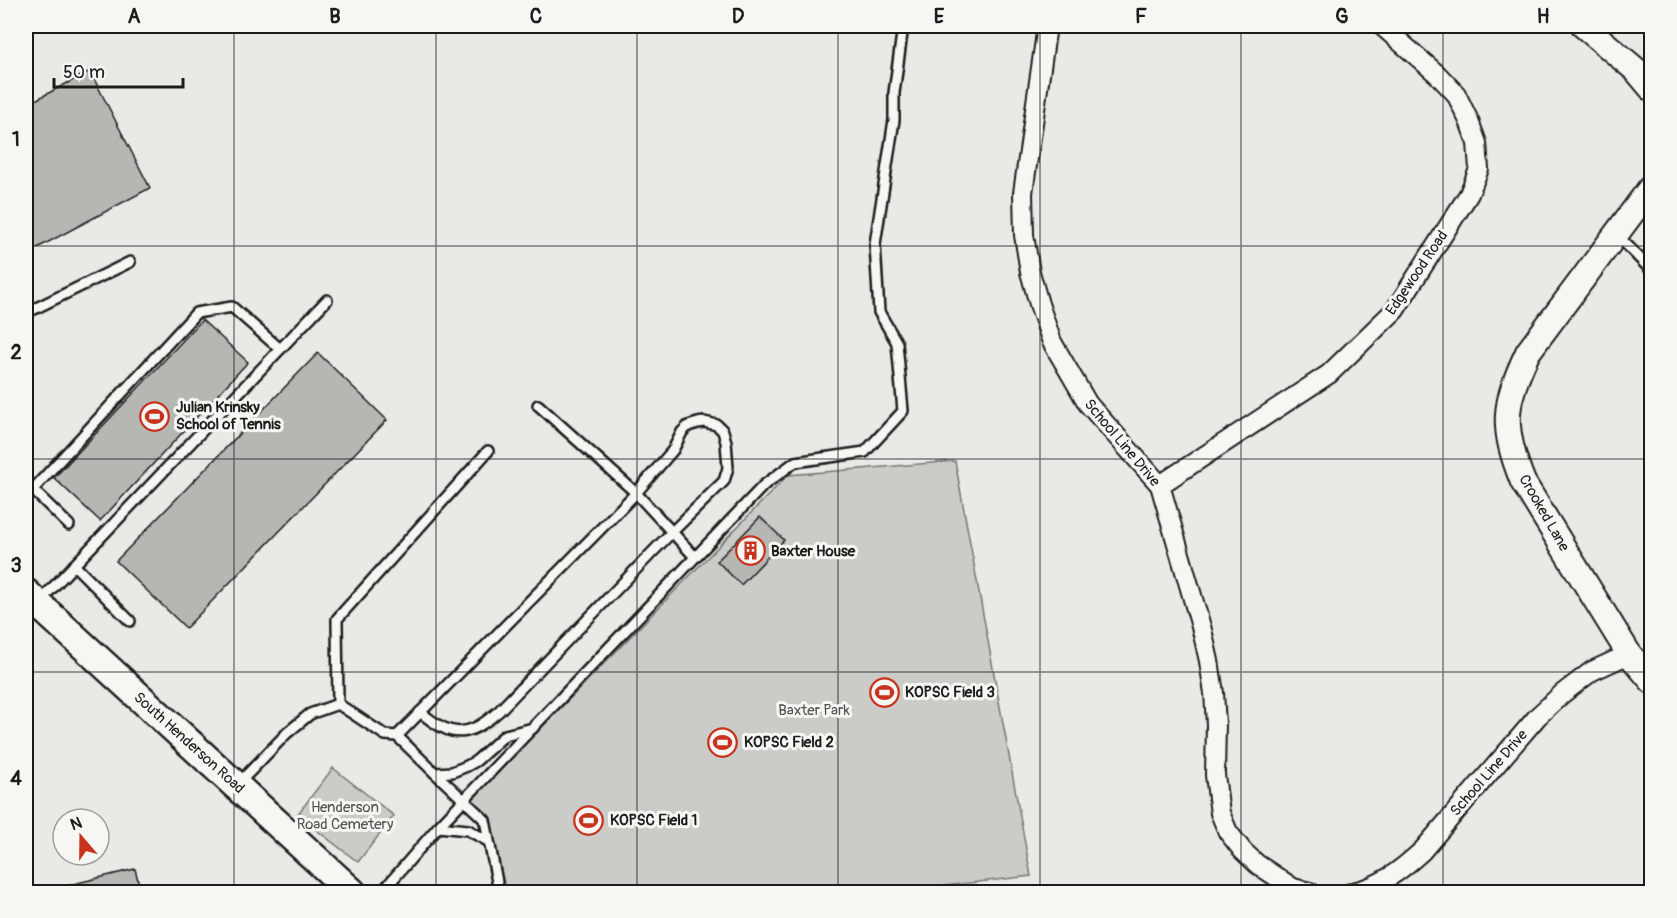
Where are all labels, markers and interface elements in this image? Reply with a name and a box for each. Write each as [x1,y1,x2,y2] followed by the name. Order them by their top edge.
[128,4,141,29] text: A
[329,4,341,29] text: B
[530,4,542,29] text: C
[732,4,745,29] text: D
[934,4,945,29] text: E
[1135,4,1147,29] text: F
[1335,4,1349,29] text: G
[1537,4,1550,29] text: H
[54,51,183,89] scale bar
[63,61,105,84] text: 50 m
[12,127,20,152] text: 1
[1382,227,1452,319] street label: Edgewood Road
[10,340,22,365] text: 2
[1080,395,1165,491] street label: School Line Drive
[176,398,281,434] place label: Julian Krinsky School of Tennis
[139,400,171,432] sports icon: Julian Krinsky School of Tennis
[1514,471,1574,555] street label: Crooked Lane
[734,535,766,567] building icon: Baxter House
[771,542,856,561] place label: Baxter House
[10,553,22,578] text: 3
[868,676,900,708] sports icon: KOPSC Field 3
[905,683,995,702] place label: KOPSC Field 3
[130,688,248,798] street label: South Henderson Road
[778,701,850,720] park label: Baxter Park
[1446,725,1532,820] street label: School Line Drive
[707,726,739,758] sports icon: KOPSC Field 2
[744,733,834,752] place label: KOPSC Field 2
[10,766,22,791] text: 4
[297,798,394,834] park label: Henderson Road Cemetery
[573,804,605,836] sports icon: KOPSC Field 1
[51,807,111,867] north arrow
[610,811,697,830] place label: KOPSC Field 1
[68,813,85,835] text: N

